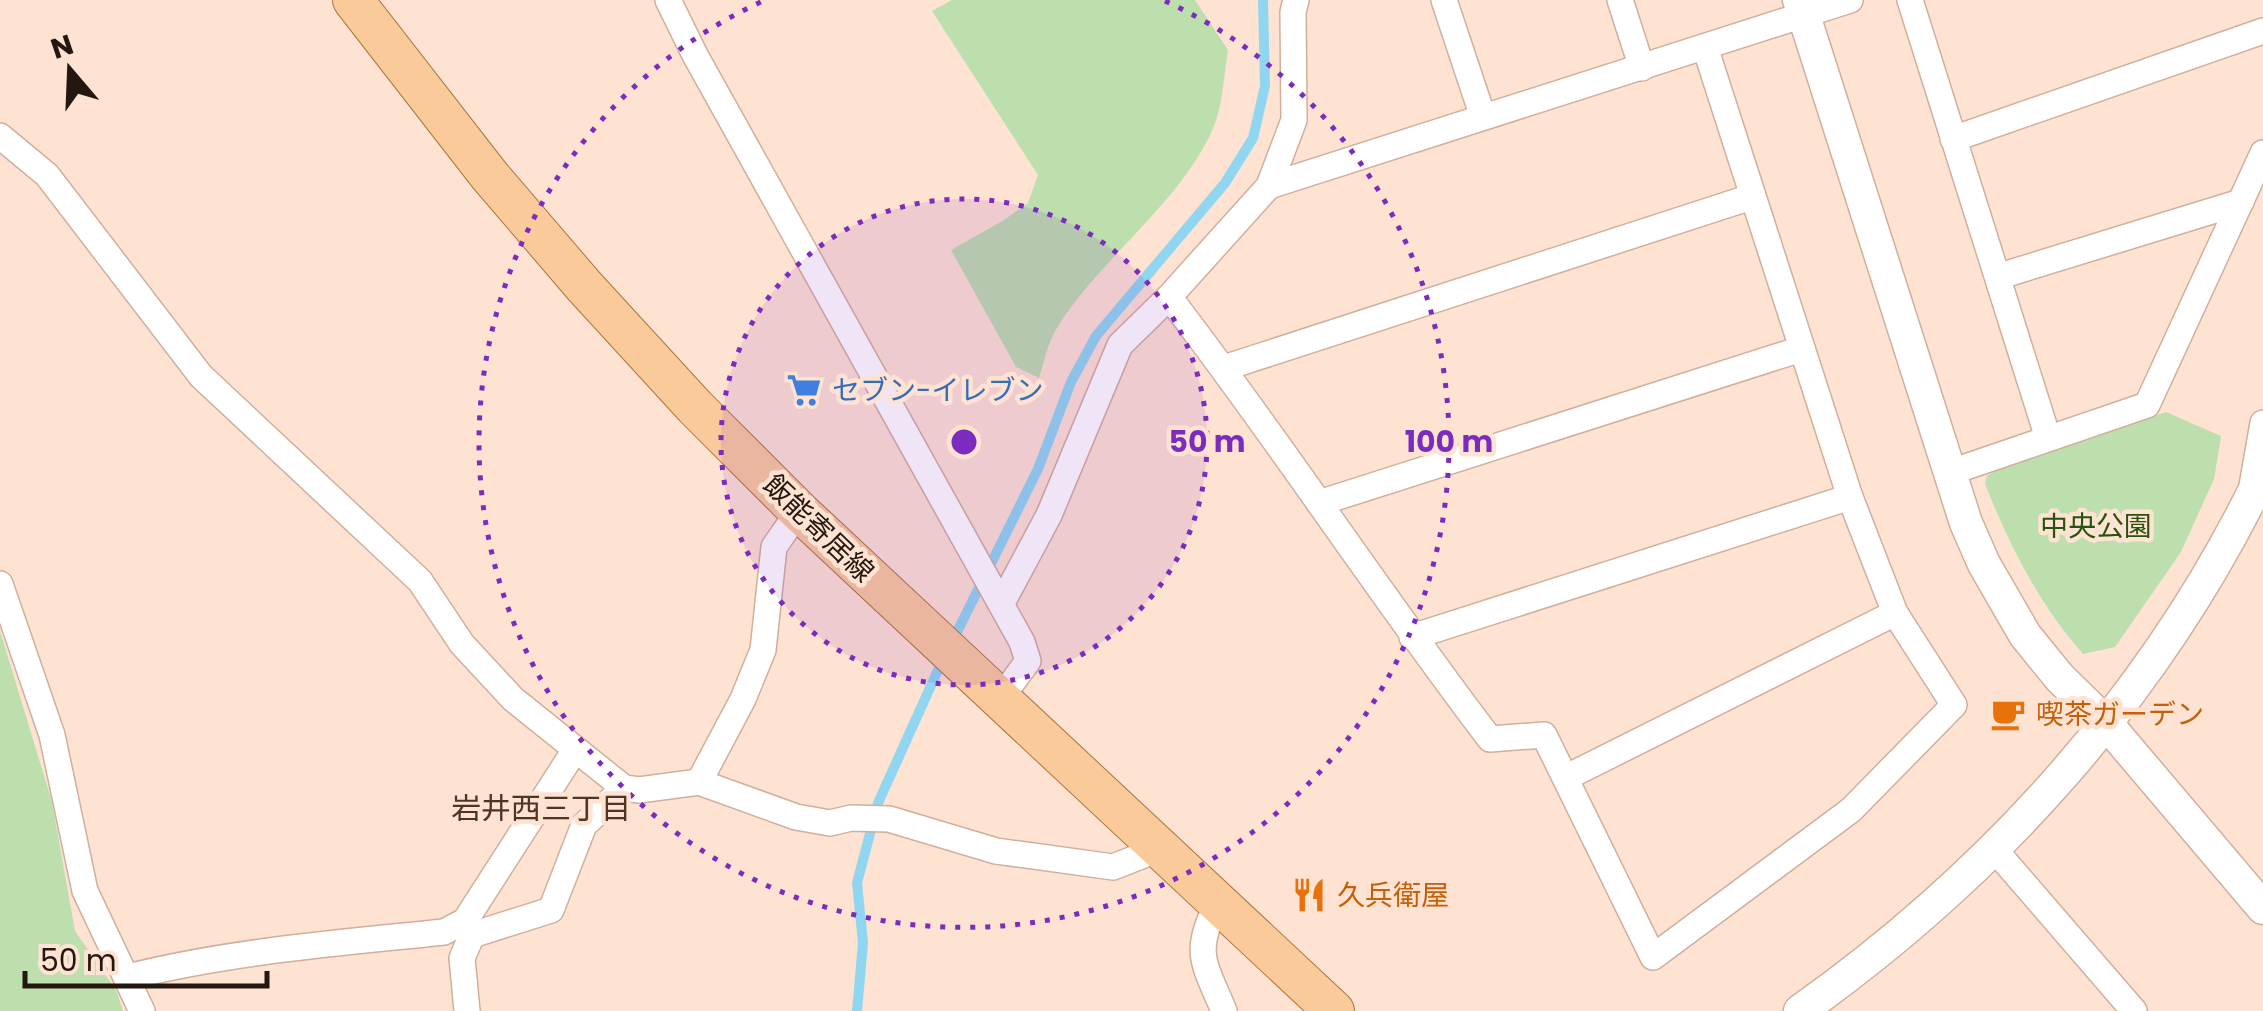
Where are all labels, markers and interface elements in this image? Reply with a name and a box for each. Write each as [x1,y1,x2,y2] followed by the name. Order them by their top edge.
[20,20,120,120] north arrow
[46,25,78,69] text: N
[785,371,823,409] supermarket icon: セブン-イレブン
[832,371,1043,410] place label: セブン-イレブン
[1168,420,1246,463] text: 50 m
[1405,420,1493,463] text: 100 m
[946,424,982,460] centre of rings
[755,466,883,591] street label: 飯能寄居線
[2040,507,2152,546] park label: 中央公園
[1989,695,2027,733] cafe icon: 喫茶ガーデン
[2036,695,2204,734] place label: 喫茶ガーデン
[451,787,631,830] district label: 岩井西三丁目
[1290,876,1328,914] restaurant icon: 久兵衛屋
[1337,876,1449,915] place label: 久兵衛屋
[25,926,268,988] scale bar
[40,939,117,982] text: 50 m

